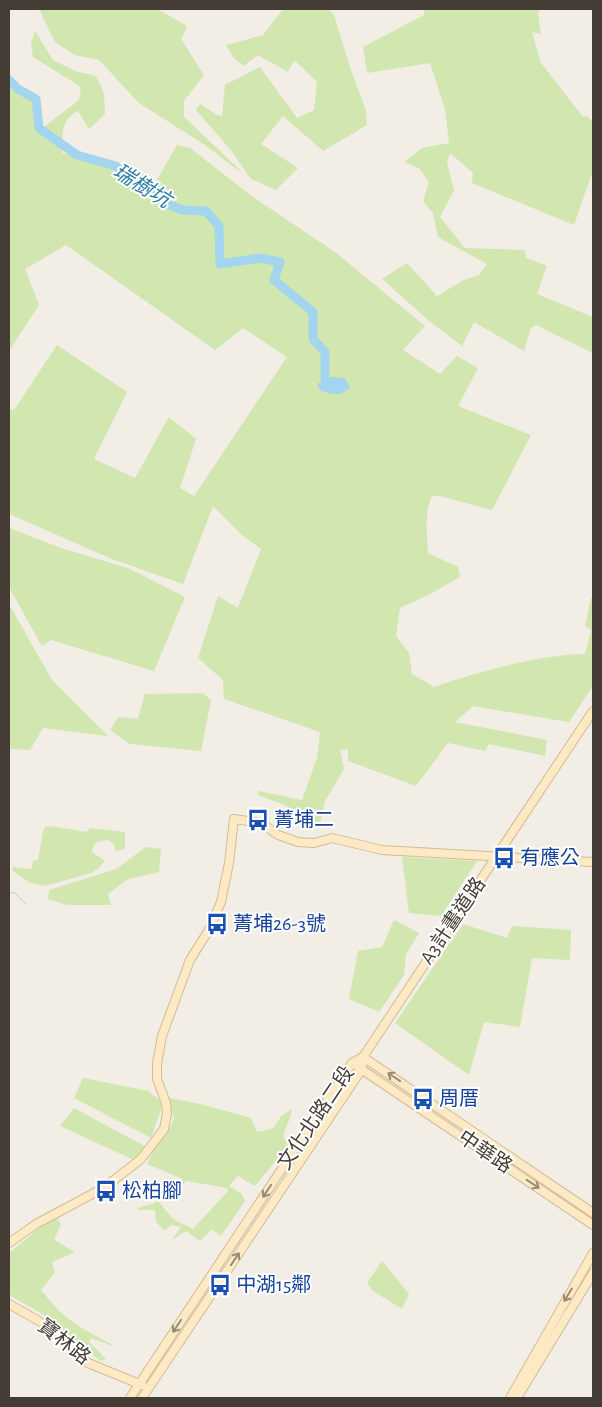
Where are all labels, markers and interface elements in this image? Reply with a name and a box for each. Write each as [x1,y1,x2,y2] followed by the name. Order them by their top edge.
[110,160,177,213] water label: 瑞樹坑
[245,807,271,833] bus stop icon: 菁埔二
[274,809,334,830] place label: 菁埔二
[491,845,517,871] bus stop icon: 有應公
[520,846,580,868] place label: 有應公
[416,873,489,968] street label: A3計畫道路
[204,911,230,937] bus stop icon: 菁埔26-3號
[233,913,326,934] place label: 菁埔26-3號
[273,1062,358,1173] street label: 文化北路二段
[387,1072,401,1082] one-way arrow
[410,1086,436,1112] bus stop icon: 周厝
[439,1089,479,1109] place label: 周厝
[455,1126,516,1177] street label: 中華路
[93,1178,119,1204] bus stop icon: 松柏腳
[526,1179,540,1189] one-way arrow
[122,1180,182,1201] place label: 松柏腳
[262,1184,272,1198] one-way arrow
[230,1253,240,1267] one-way arrow
[207,1272,233,1298] bus stop icon: 中湖15鄰
[236,1274,311,1295] place label: 中湖15鄰
[563,1288,573,1302] one-way arrow
[34,1315,94,1368] street label: 寶林路
[172,1319,182,1333] one-way arrow

